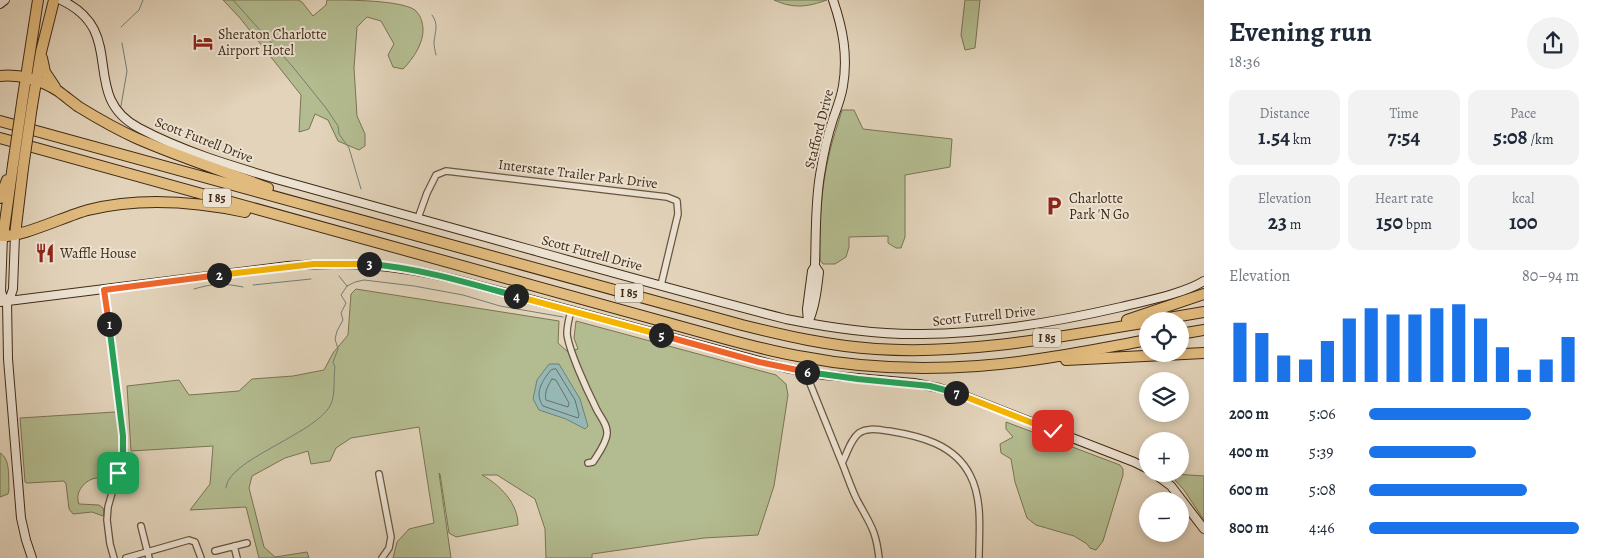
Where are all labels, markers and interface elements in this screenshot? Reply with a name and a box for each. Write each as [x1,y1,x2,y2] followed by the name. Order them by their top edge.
[1229,13,1372,51] text: Evening run
[1527,17,1579,69] button: share
[217,25,327,60] place label: Sheraton Charlotte Airport Hotel
[192,31,214,53] hotel icon: Sheraton Charlotte Airport Hotel
[1229,51,1260,73] text: 18:36
[800,87,838,171] street label: Stafford Drive
[1260,104,1310,123] text: Distance
[1389,104,1419,123] text: Time
[1510,104,1536,123] text: Pace
[152,113,256,167] street label: Scott Futrell Drive
[1258,123,1290,151] text: 1.54
[1388,123,1420,151] text: 7:54
[1493,123,1528,151] text: 5:08
[1290,130,1311,149] text: km
[1528,130,1554,149] text: /km
[497,155,659,193] street label: Interstate Trailer Park Drive
[203,188,231,208] road number: I 85
[1069,189,1129,224] place label: Charlotte Park 'N Go
[1258,189,1312,208] text: Elevation
[1375,189,1433,208] text: Heart rate
[1512,189,1535,208] text: kcal
[1043,195,1065,217] parking icon: Charlotte Park 'N Go
[1268,208,1287,236] text: 23
[1376,208,1403,236] text: 150
[1509,208,1538,236] text: 100
[1287,215,1301,234] text: m
[1403,215,1432,234] text: bpm
[539,230,645,276] street label: Scott Futrell Drive
[34,242,56,264] restaurant icon: Waffle House
[59,244,136,263] place label: Waffle House
[356,252,382,276] pin: 3
[366,255,373,274] text: 3
[206,262,232,288] pin: 2
[1229,265,1290,287] text: Elevation
[1522,265,1579,287] text: 80–94 m
[216,266,223,285] text: 2
[504,284,528,308] pin: 4
[615,284,643,302] road number: I 85
[513,287,520,306] text: 4
[931,301,1037,331] street label: Scott Futrell Drive
[96,312,122,336] pin: 1
[1139,312,1189,542] map controls
[1139,312,1189,362] button: locate
[107,315,112,334] text: 1
[648,322,674,348] pin: 5
[659,326,664,345] text: 5
[1033,328,1061,348] road number: I 85
[794,360,820,384] pin: 6
[804,363,811,382] text: 6
[1139,372,1189,422] button: layers
[944,380,968,406] pin: 7
[954,384,959,403] text: 7
[1229,403,1269,425] text: 200 m
[1309,403,1336,425] text: 5:06
[1032,410,1074,452] pin
[1039,417,1067,445] icon: check
[1139,432,1189,482] button: +
[1229,441,1269,463] text: 400 m
[1309,441,1334,463] text: 5:39
[97,452,139,494] pin
[104,459,132,487] icon: arrive
[1229,479,1269,501] text: 600 m
[1309,479,1336,501] text: 5:08
[1139,492,1189,542] button: −
[1229,517,1269,539] text: 800 m
[1309,517,1335,539] text: 4:46

